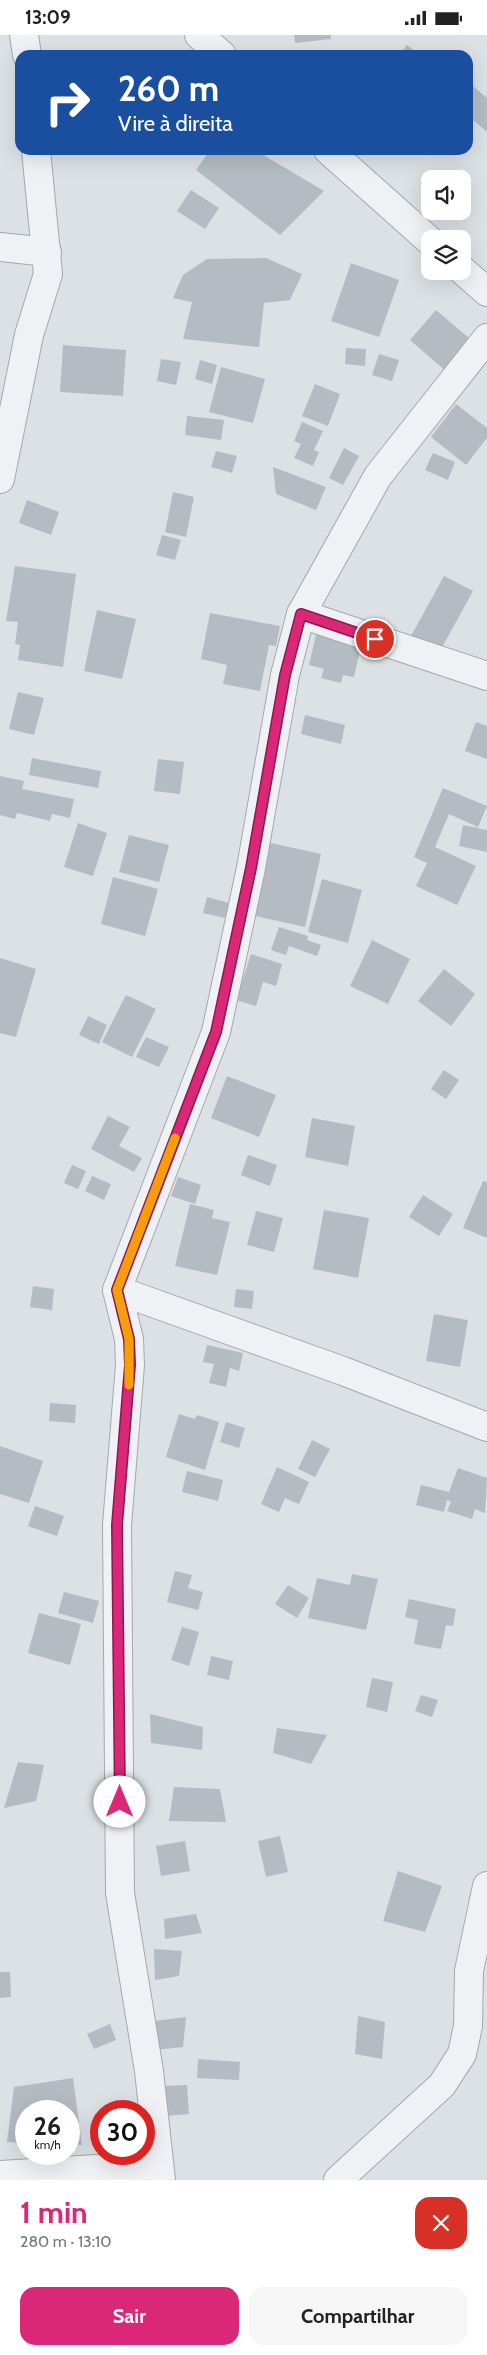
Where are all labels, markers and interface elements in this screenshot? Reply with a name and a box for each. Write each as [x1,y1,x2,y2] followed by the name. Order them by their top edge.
[25,6,71,29] text: 13:09
[118,67,219,110] text: 260 m
[35,70,100,135] icon: right
[118,110,233,137] text: Vire à direita
[421,170,471,280] map controls
[421,170,471,220] button: sound
[421,230,471,280] button: layers
[354,618,396,660] pin
[361,625,389,653] icon: arrive
[93,1775,145,1827] position arrow
[90,2100,155,2165] speed limit sign: 30
[34,2111,61,2141] text: 26
[34,2137,61,2152] text: km/h
[20,2194,88,2231] text: 1 min
[415,2197,467,2249] button: close
[20,2232,111,2251] text: 280 m · 13:10
[20,2287,239,2345] button: Sair
[249,2287,467,2345] button: Compartilhar

